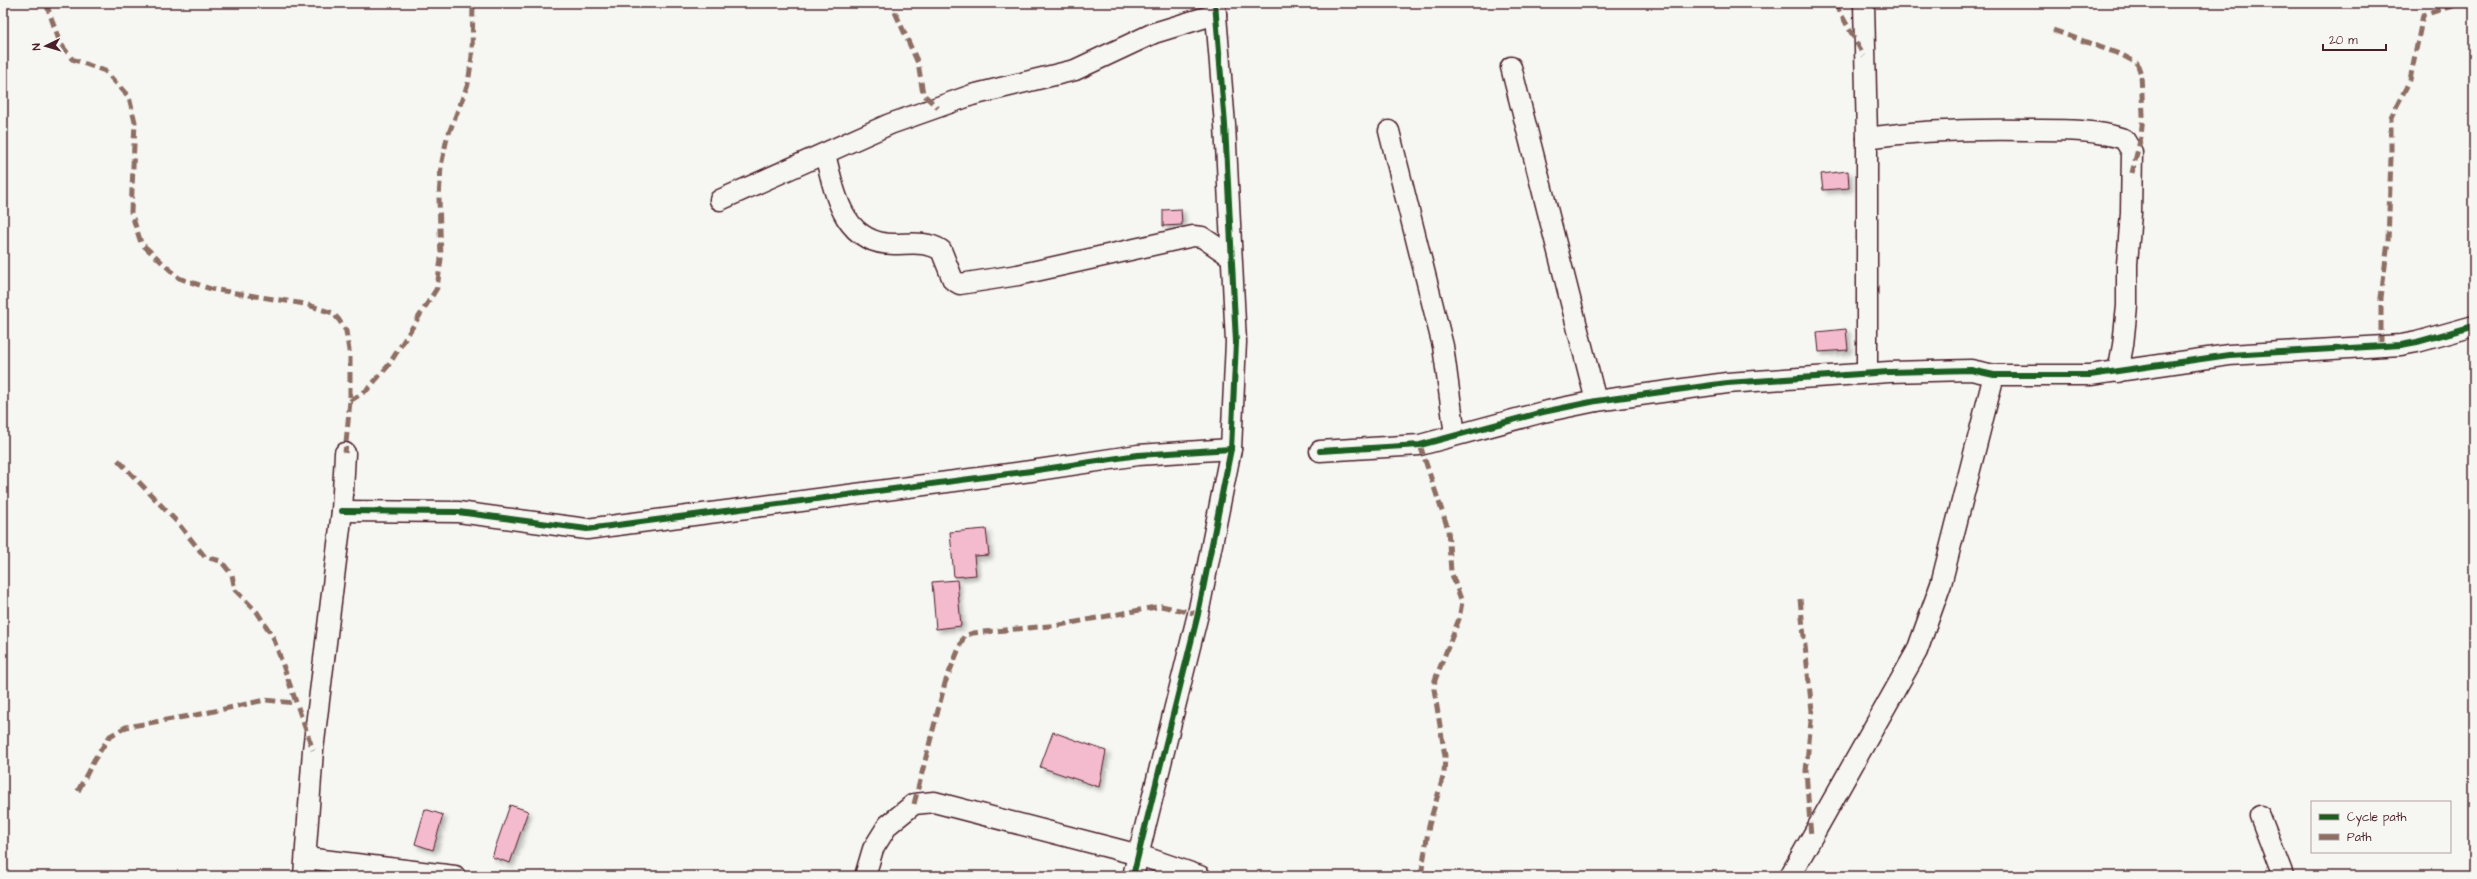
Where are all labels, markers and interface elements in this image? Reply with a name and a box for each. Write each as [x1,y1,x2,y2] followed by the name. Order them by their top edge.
[26,26,66,66] north arrow
[2323,26,2386,52] scale bar
[2329,32,2358,49] text: 20 m
[29,43,44,51] text: N
[2311,801,2451,853] legend
[2347,809,2406,827] text: Cycle path
[2347,829,2372,846] text: Path

